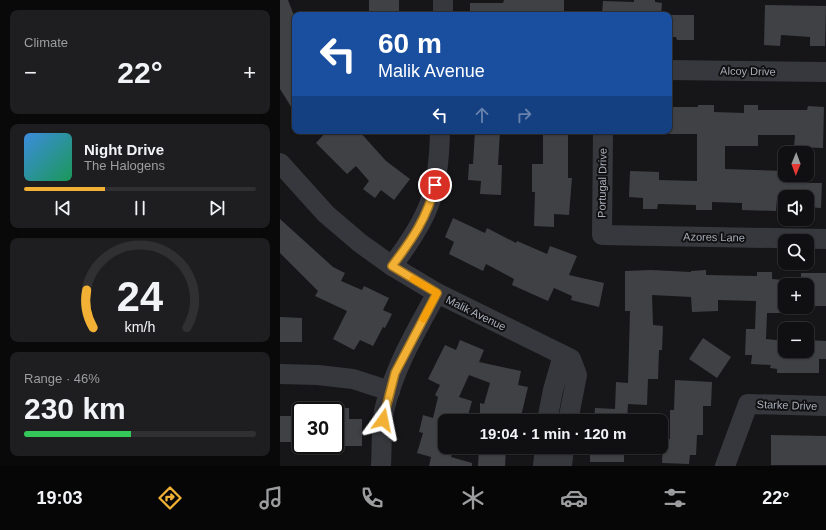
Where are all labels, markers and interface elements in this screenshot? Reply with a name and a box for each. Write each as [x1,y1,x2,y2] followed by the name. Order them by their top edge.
[312,28,364,80] icon: left
[378,28,442,59] text: 60 m
[24,35,68,50] text: Climate
[117,56,163,89] text: 22°
[24,60,37,85] text: −
[243,60,256,85] text: +
[378,61,485,81] text: Malik Avenue
[720,65,776,77] street label: Alcoy Drive
[429,104,451,126] icon: left
[471,104,493,126] icon: ahead
[513,104,535,126] icon: right
[84,141,164,158] text: Night Drive
[778,146,814,182] north arrow
[778,146,814,358] map controls
[595,148,609,218] street label: Portugal Drive
[84,158,165,173] text: The Halogens
[418,168,452,202] pin
[424,174,446,196] icon: arrive
[778,190,814,226] button: sound
[52,197,74,219] icon: previous
[129,197,151,219] icon: pause
[206,197,228,219] icon: next
[683,230,745,244] street label: Azores Lane
[778,234,814,270] button: search
[117,273,163,320] text: 24
[778,278,814,314] button: +
[444,293,508,333] street label: Malik Avenue
[125,319,156,335] text: km/h
[778,322,814,358] button: −
[24,371,100,386] text: Range · 46%
[24,392,126,425] text: 230 km
[757,398,817,412] street label: Starke Drive
[362,399,404,441] position arrow
[292,402,344,454] speed limit sign: 30
[480,425,626,442] text: 19:04 · 1 min · 120 m
[156,484,184,512] icon: directions
[257,484,285,512] icon: music
[358,484,386,512] icon: phone
[459,484,487,512] icon: climate
[560,484,588,512] icon: car
[661,484,689,512] icon: filters
[37,488,83,508] text: 19:03
[762,488,789,508] text: 22°

